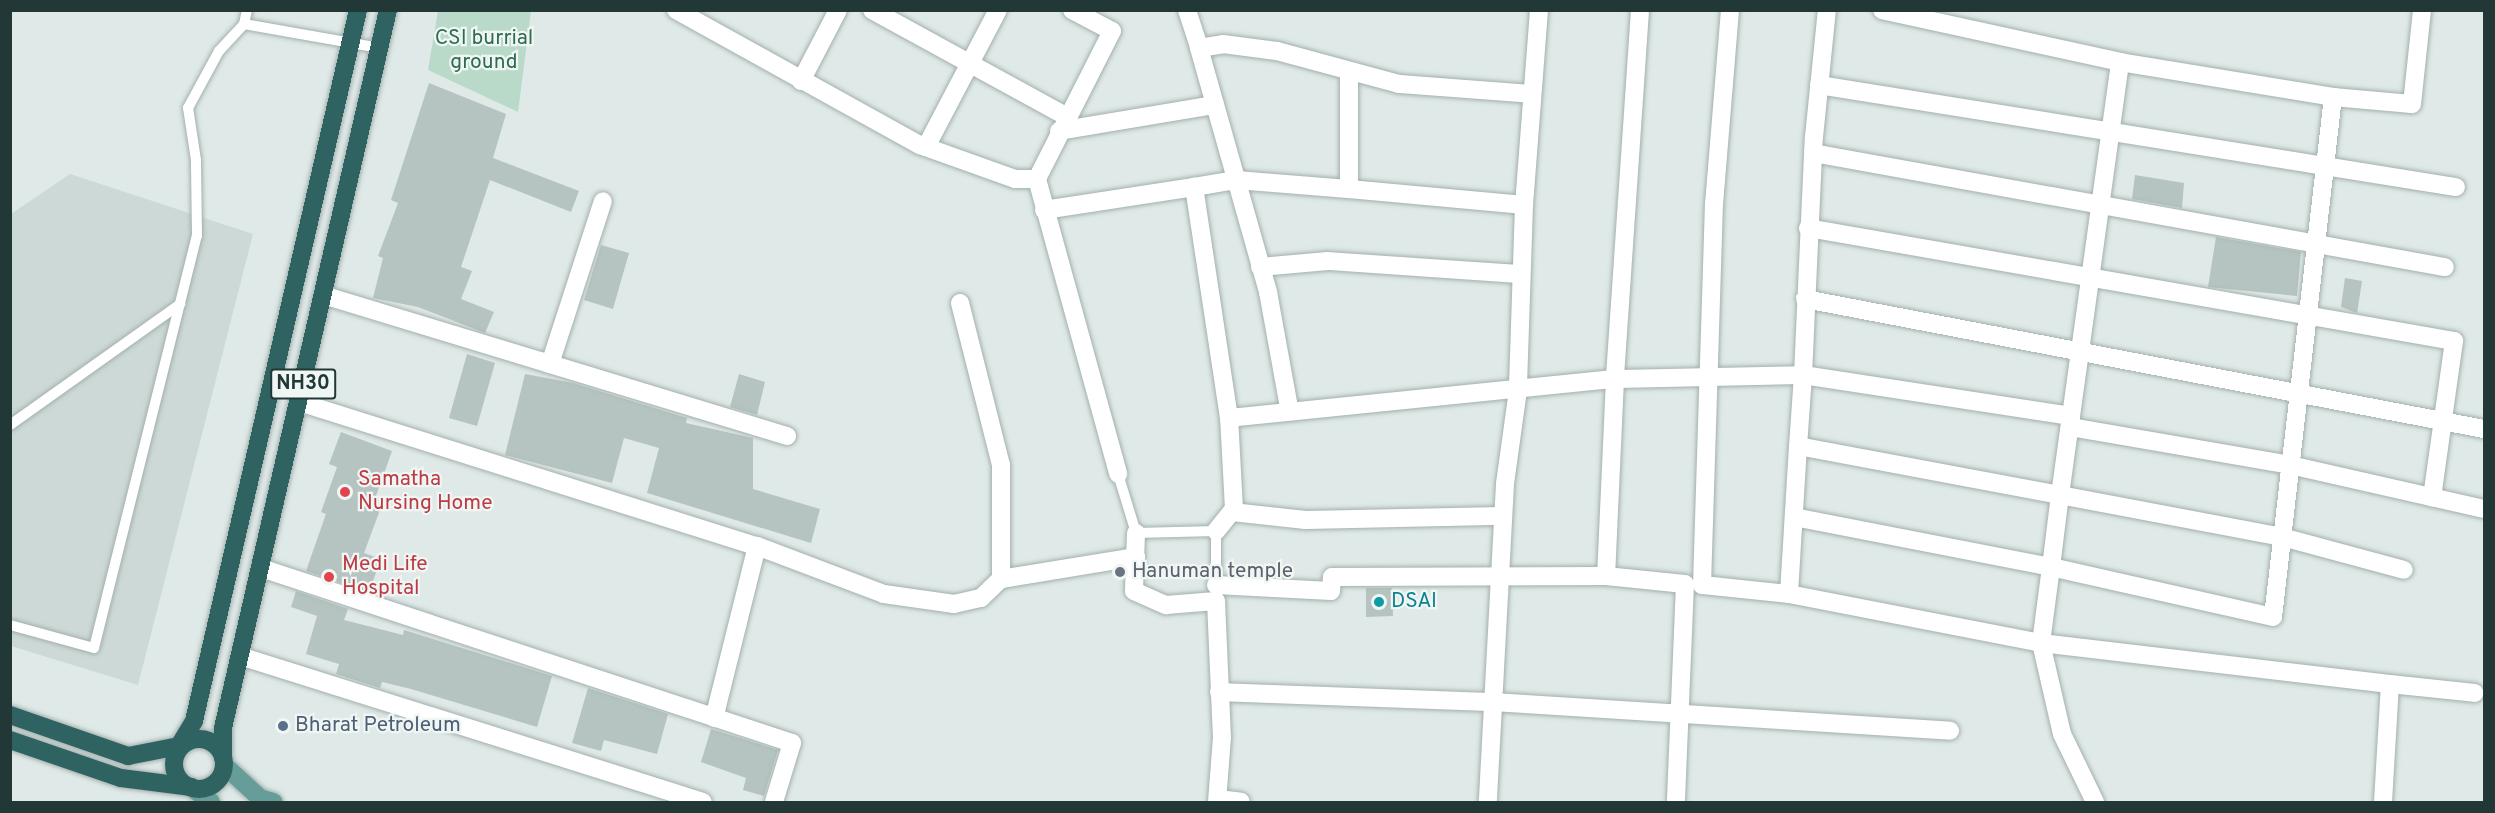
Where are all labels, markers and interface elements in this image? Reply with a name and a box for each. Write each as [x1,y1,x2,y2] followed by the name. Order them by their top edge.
[435,26,533,76] park label: CSI burrial ground
[270,367,336,401] road number: NH30
[358,467,493,517] place label: Samatha Nursing Home
[336,483,354,501] marker: Samatha Nursing Home
[342,552,428,602] place label: Medi Life Hospital
[1132,559,1293,585] place label: Hanuman temple
[1113,565,1127,579] marker: Hanuman temple
[320,568,338,586] marker: Medi Life Hospital
[1391,589,1437,615] place label: DSAI
[1372,595,1386,609] marker: DSAI
[295,713,461,739] place label: Bharat Petroleum
[276,719,290,733] marker: Bharat Petroleum

